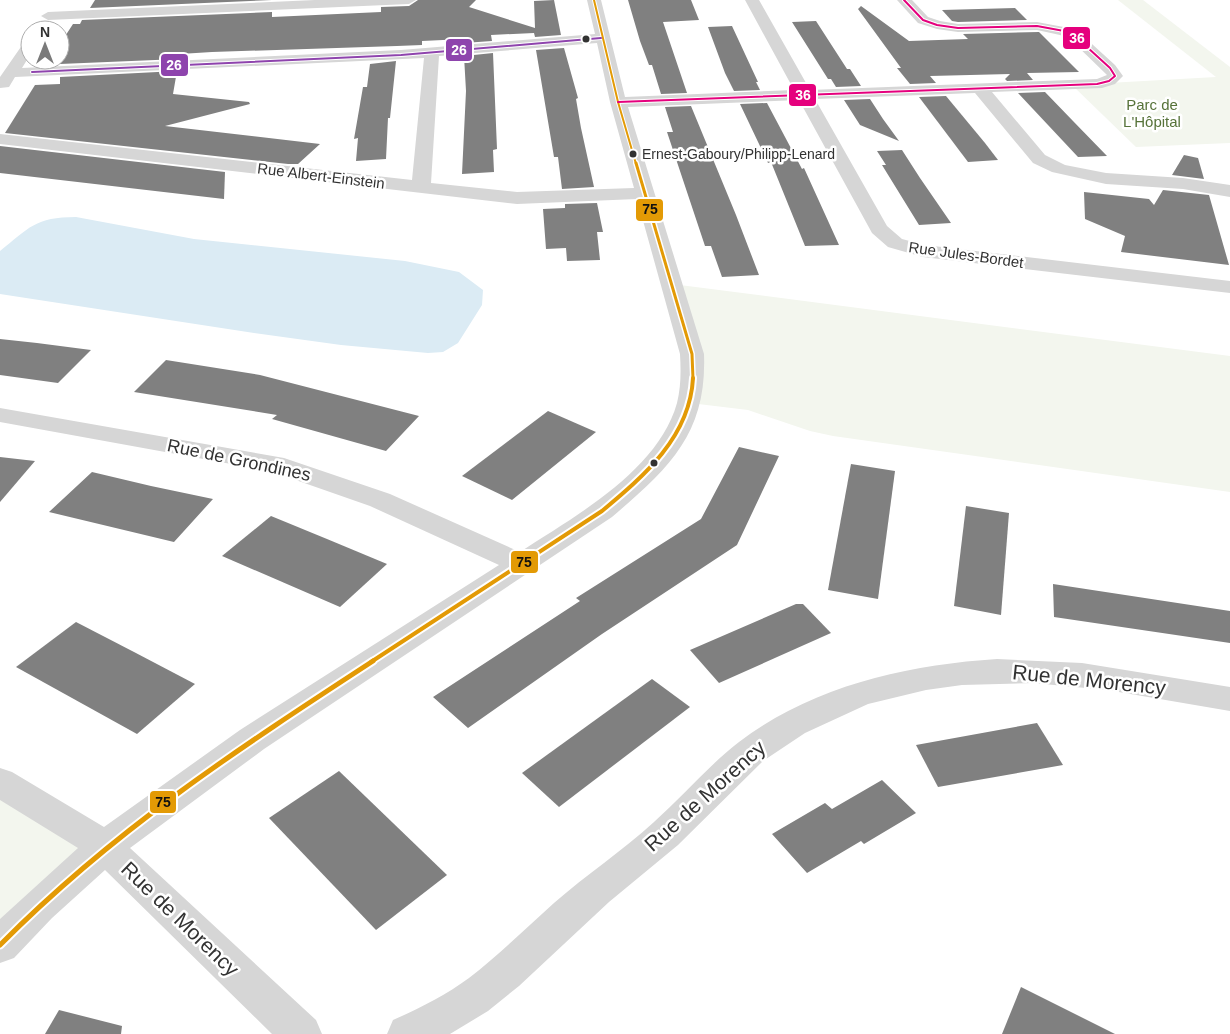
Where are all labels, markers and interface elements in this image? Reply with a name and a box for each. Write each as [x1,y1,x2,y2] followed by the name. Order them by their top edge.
[20,20,70,70] north arrow
[40,24,50,40] text: N
[1062,26,1091,50] line badge: 36
[1069,30,1085,46] text: 36
[581,34,591,44] unlabelled marker
[445,38,473,62] line badge: 26
[451,42,467,58] text: 26
[160,53,189,77] line badge: 26
[166,57,182,73] text: 26
[788,83,817,107] line badge: 36
[795,87,811,103] text: 36
[1123,96,1181,130] park label: Parc de L'Hôpital
[642,146,835,162] place label: Ernest-Gaboury/Philipp-Lenard
[628,149,638,159] marker: Ernest-Gaboury/Philipp-Lenard
[256,159,386,192] street label: Rue Albert-Einstein
[635,198,664,222] line badge: 75
[642,201,658,217] text: 75
[907,238,1025,271] street label: Rue Jules-Bordet
[165,435,313,485] street label: Rue de Grondines
[649,458,659,468] unlabelled marker
[510,550,539,574] line badge: 75
[516,554,532,570] text: 75
[1011,660,1167,699] street label: Rue de Morency
[640,735,770,856] street label: Rue de Morency
[149,790,177,814] line badge: 75
[155,794,171,810] text: 75
[117,857,244,981] street label: Rue de Morency

